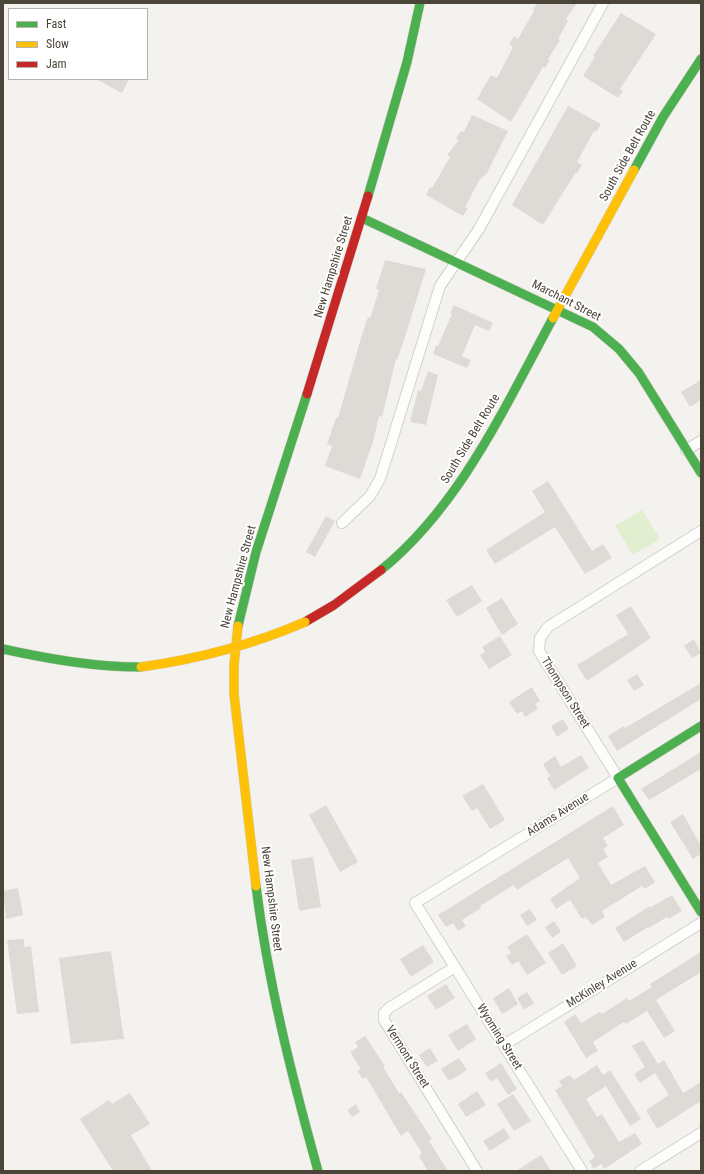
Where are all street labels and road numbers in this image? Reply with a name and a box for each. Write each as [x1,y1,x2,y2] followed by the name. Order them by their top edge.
[597,108,659,204] street label: South Side Belt Route
[312,214,356,320] street label: New Hampshire Street
[529,277,603,325] street label: Marchant Street
[439,392,503,486] street label: South Side Belt Route
[218,524,260,630] street label: New Hampshire Street
[537,655,593,731] street label: Thompson Street
[524,790,592,840] street label: Adams Avenue
[257,846,285,952] street label: New Hampshire Street
[564,957,640,1011] street label: McKinley Avenue
[473,1002,525,1072] street label: Wyoming Street
[382,1023,432,1091] street label: Vermont Street

